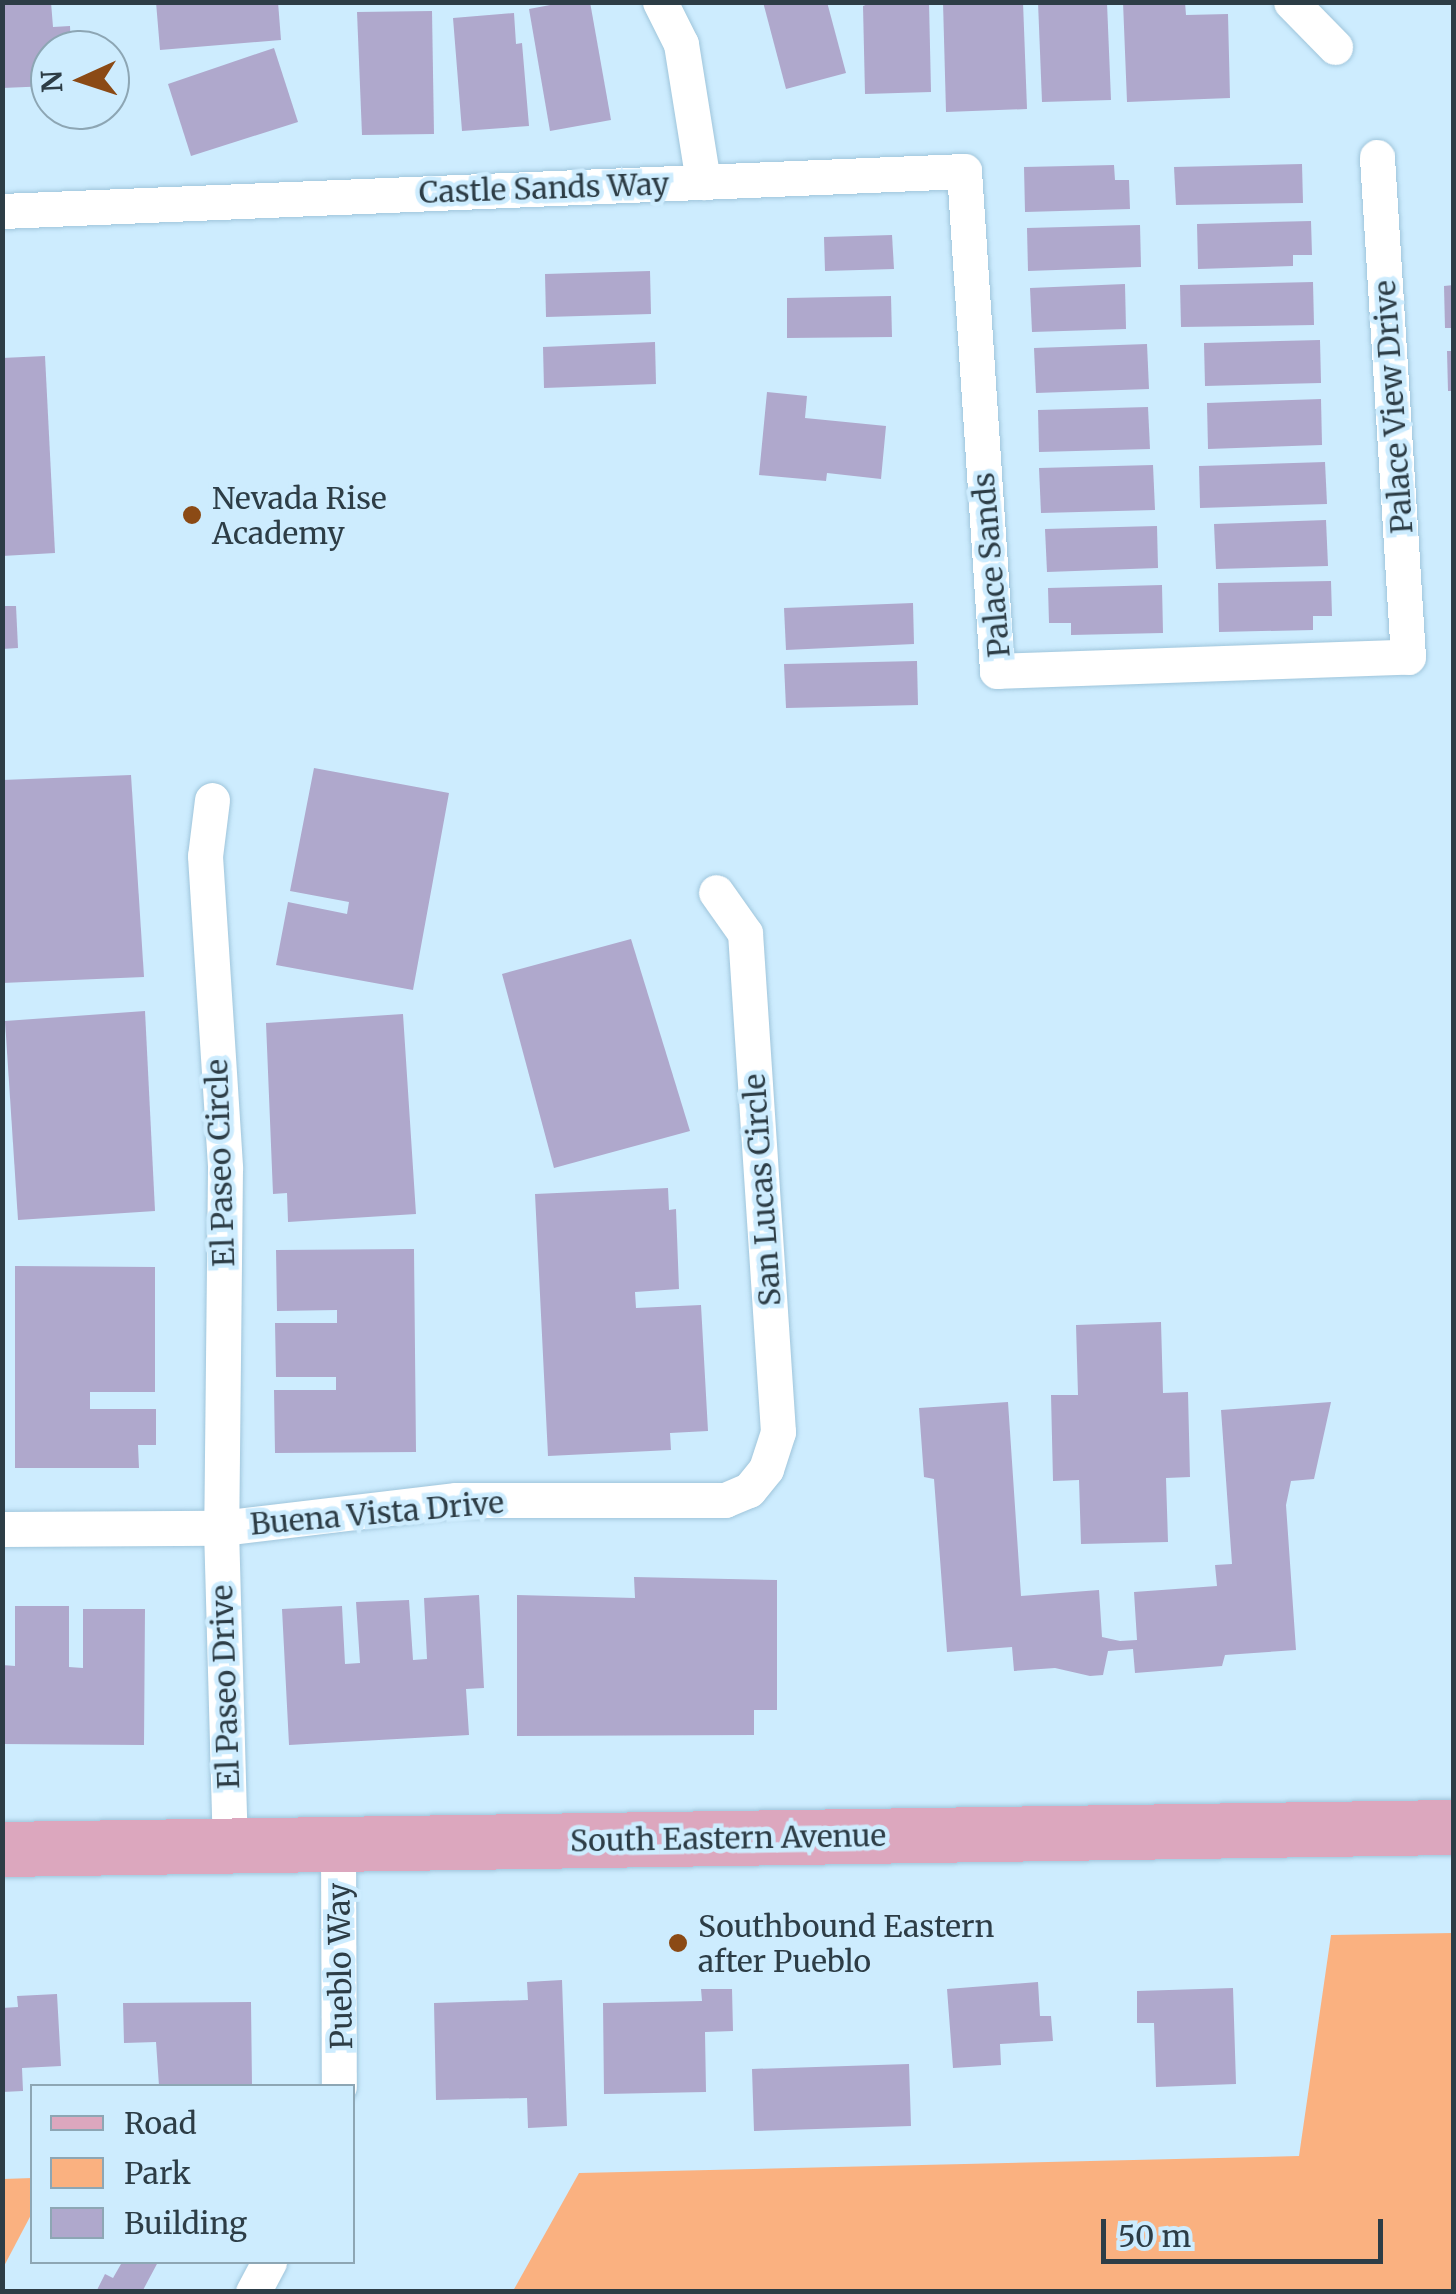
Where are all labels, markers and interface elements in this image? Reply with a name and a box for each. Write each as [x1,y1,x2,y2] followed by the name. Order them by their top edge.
[30,30,130,130] north arrow
[33,69,71,93] text: N
[418,166,670,210] street label: Castle Sands Way
[1366,279,1420,535] street label: Palace View Drive
[965,471,1017,659] street label: Palace Sands
[212,480,387,550] place label: Nevada Rise Academy
[181,504,203,526] marker: Nevada Rise Academy
[198,1058,242,1268] street label: El Paseo Circle
[736,1073,788,1307] street label: San Lucas Circle
[249,1484,505,1542] street label: Buena Vista Drive
[203,1584,247,1790] street label: El Paseo Drive
[570,1817,886,1859] street label: South Eastern Avenue
[321,1882,359,2050] street label: Pueblo Way
[698,1908,994,1978] place label: Southbound Eastern after Pueblo
[667,1932,689,1954] marker: Southbound Eastern after Pueblo
[30,2084,355,2264] legend
[124,2104,197,2142] text: Road
[124,2154,191,2192] text: Park
[1106,2199,1388,2261] scale bar
[124,2204,247,2242] text: Building
[1118,2217,1191,2255] text: 50 m

